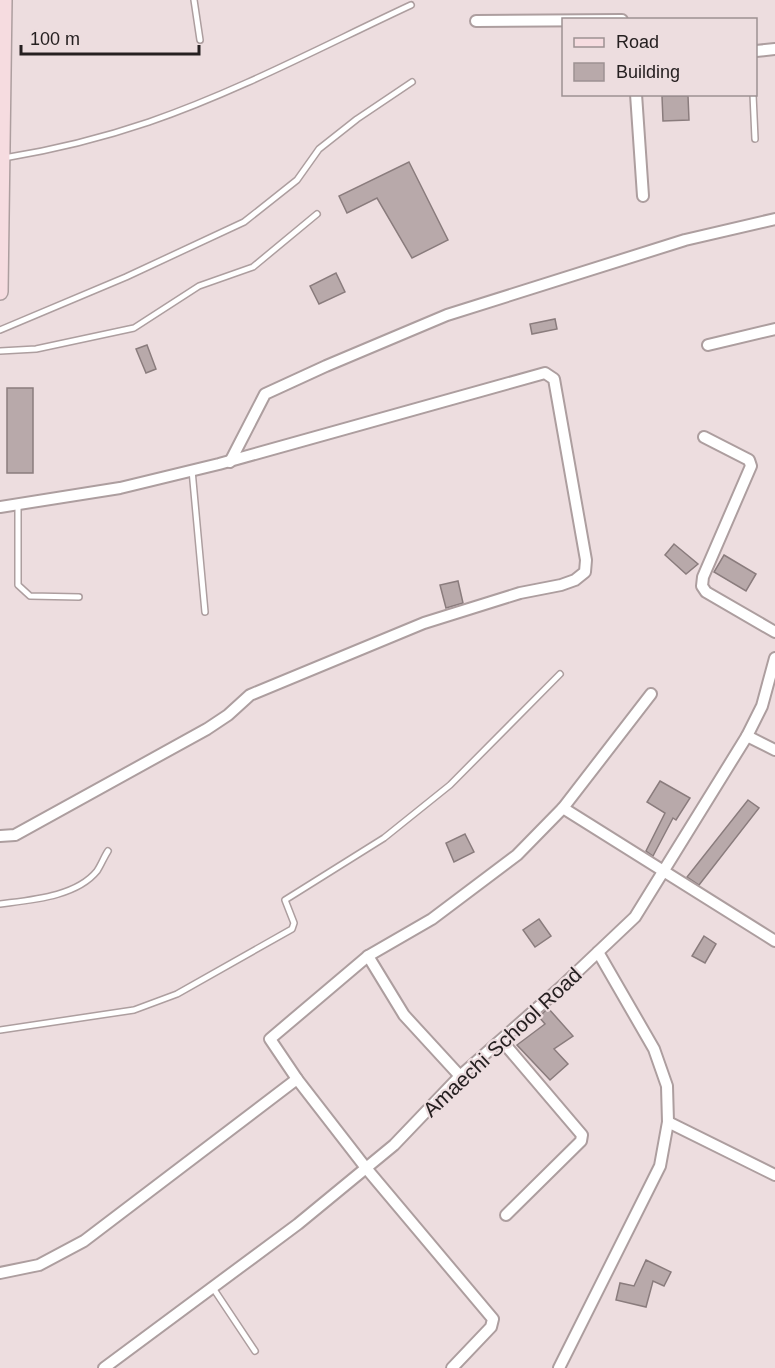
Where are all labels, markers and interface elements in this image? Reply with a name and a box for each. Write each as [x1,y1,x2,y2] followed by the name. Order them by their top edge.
[21,18,200,56] scale bar
[562,18,757,96] legend
[30,29,80,49] text: 100 m
[616,32,659,52] text: Road
[616,62,680,82] text: Building
[418,963,586,1121] street label: Amaechi School Road

